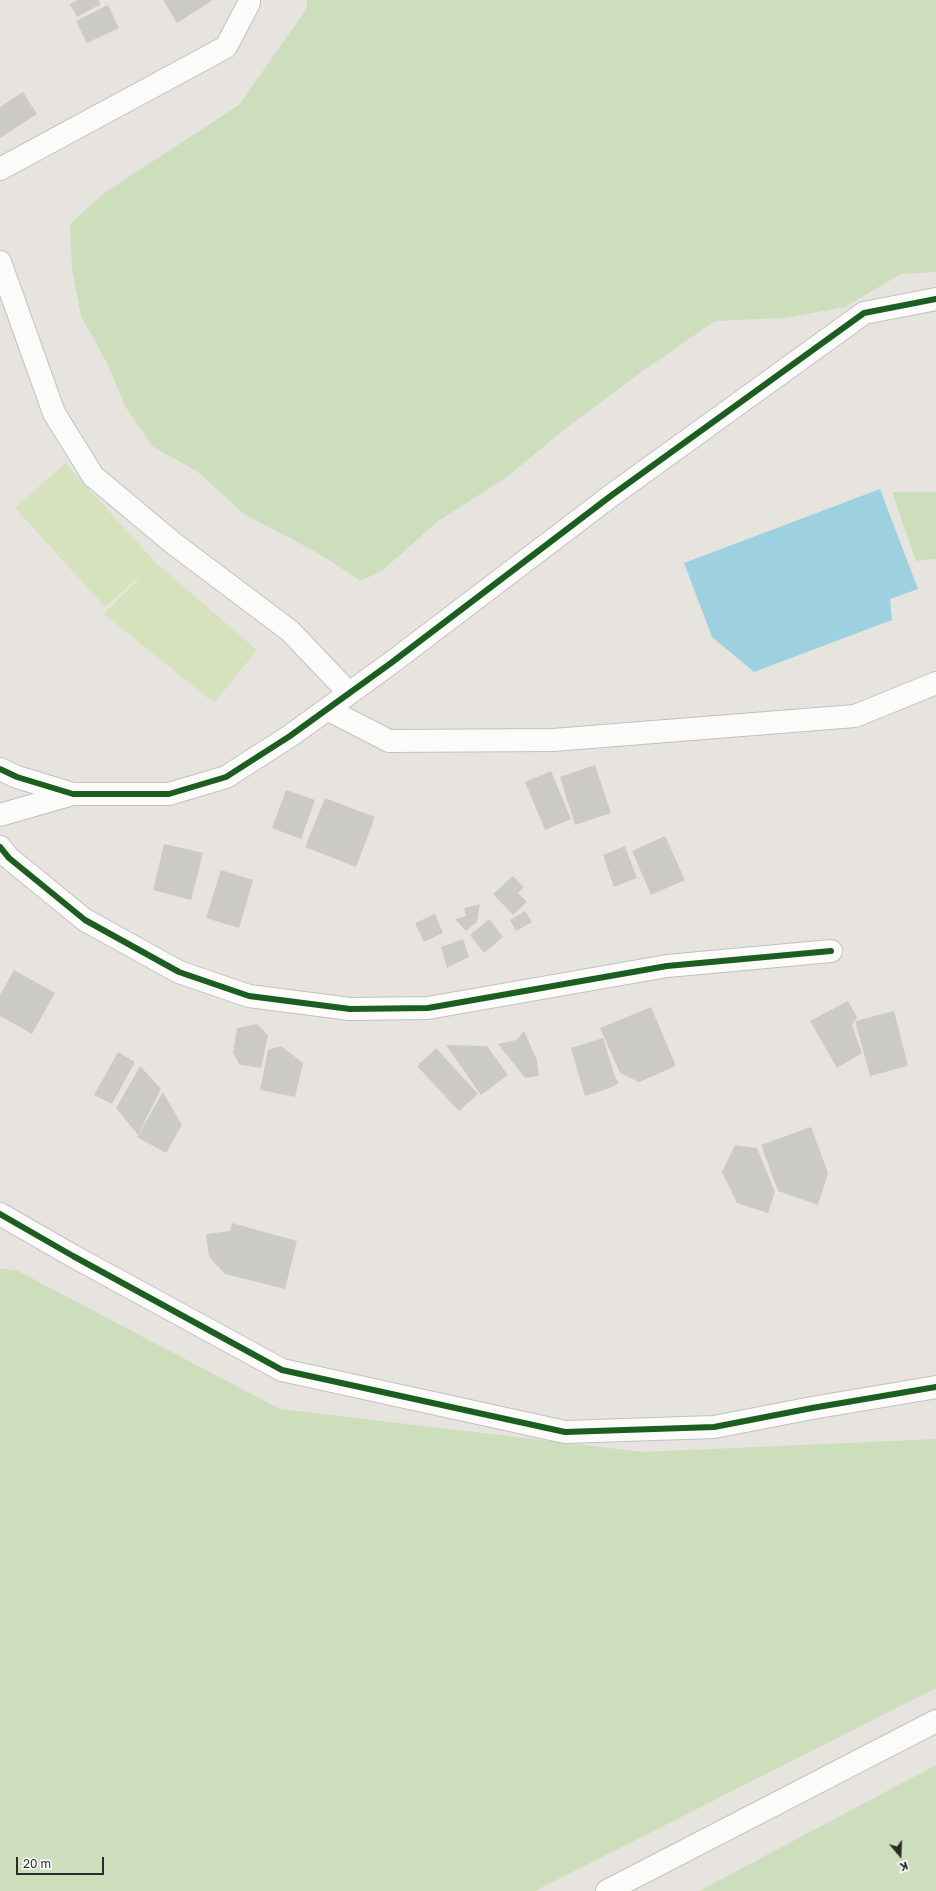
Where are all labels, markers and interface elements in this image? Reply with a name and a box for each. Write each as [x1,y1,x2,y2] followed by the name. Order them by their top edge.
[880,1835,920,1875] north arrow
[18,1849,106,1875] scale bar
[23,1856,51,1871] text: 20 m
[898,1859,910,1874] text: K

